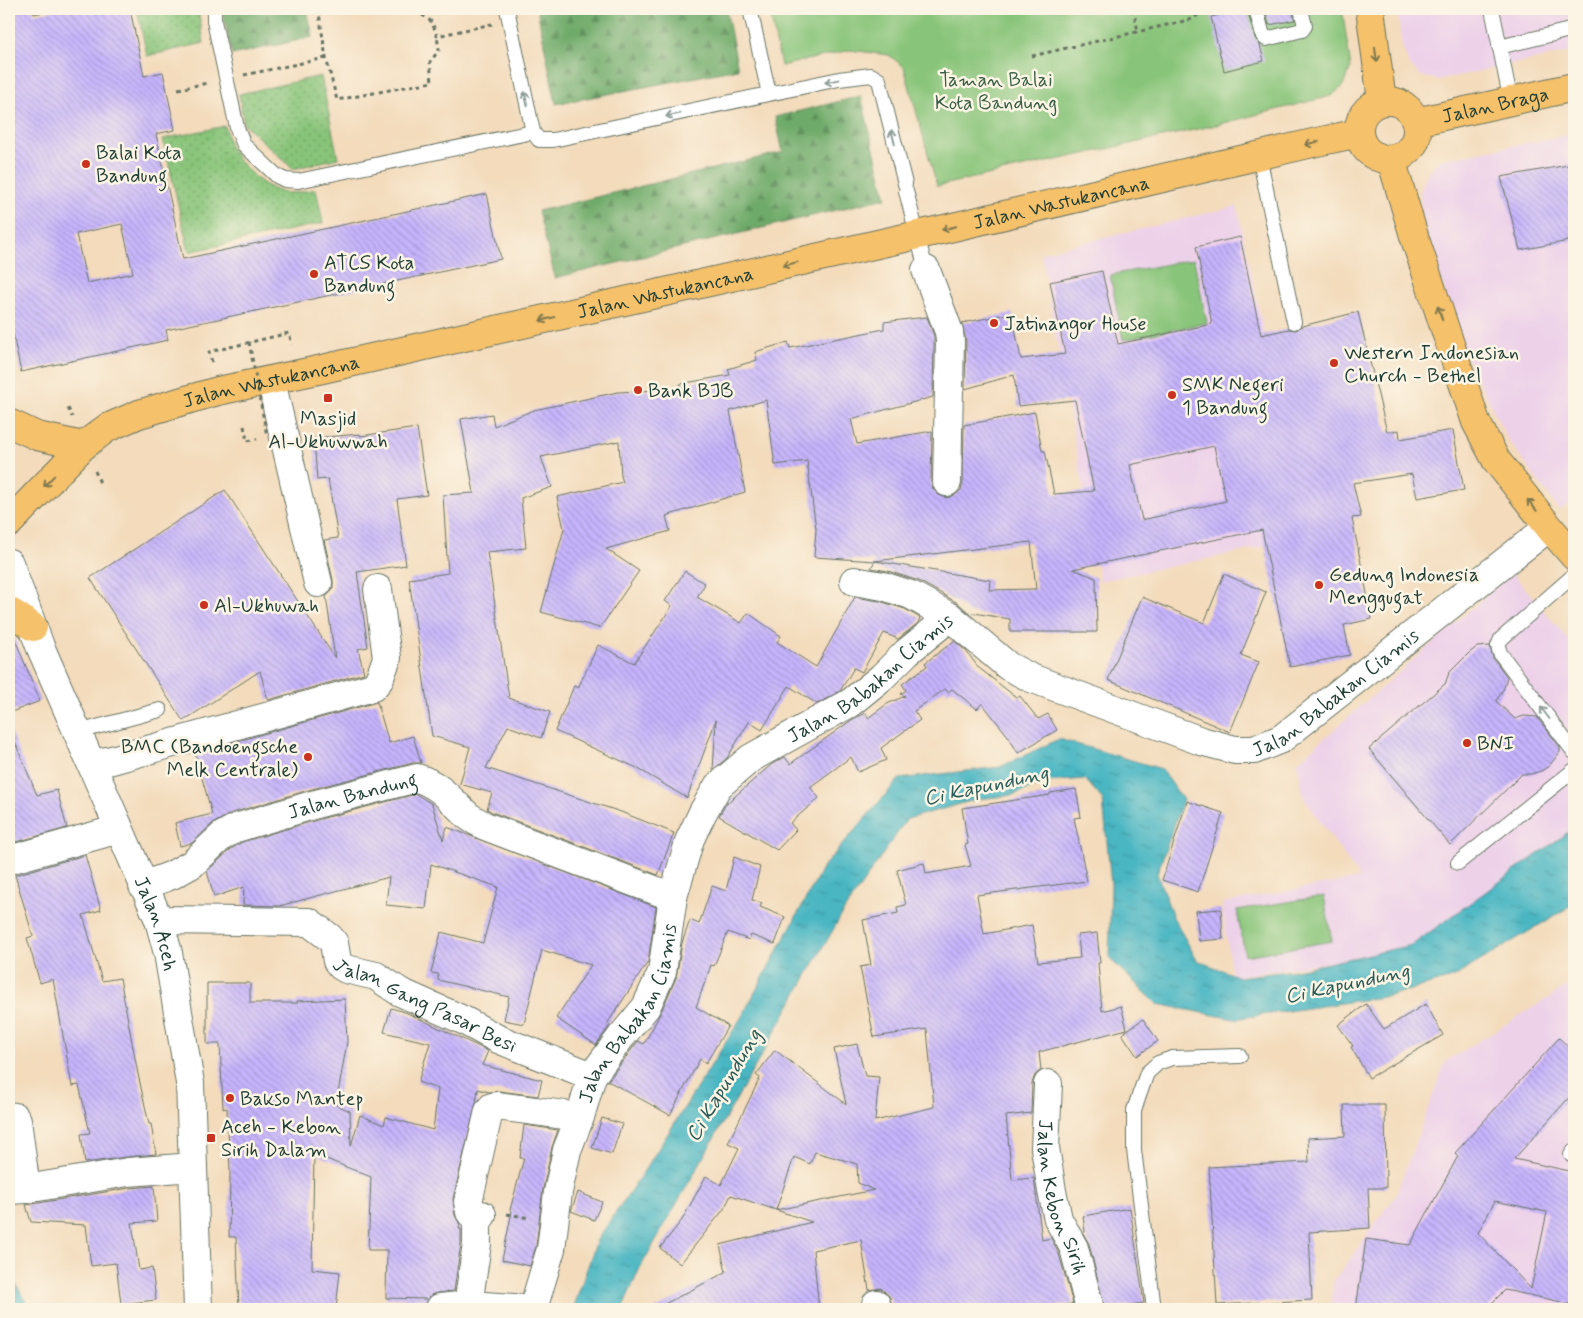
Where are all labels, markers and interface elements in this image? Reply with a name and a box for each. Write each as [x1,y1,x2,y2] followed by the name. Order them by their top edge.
[1371,47,1381,63] one-way arrow
[935,67,1057,117] park label: Taman Balai Kota Bandung
[824,77,840,86] one-way arrow
[1439,81,1551,131] street label: Jalan Braga
[521,92,531,108] one-way arrow
[665,110,681,120] one-way arrow
[888,129,897,145] one-way arrow
[1304,139,1320,148] one-way arrow
[96,140,182,192] place label: Balai Kota Bandung
[80,158,92,170] marker: Balai Kota Bandung
[970,170,1152,237] street label: Jalan Wastukancana
[941,224,957,233] one-way arrow
[324,250,414,302] place label: ATCS Kota Bandung
[783,259,799,269] one-way arrow
[575,260,756,326] street label: Jalan Wastukancana
[308,268,320,280] marker: ATCS Kota Bandung
[1435,306,1444,321] one-way arrow
[1004,311,1146,339] place label: Jatinangor House
[539,314,555,324] one-way arrow
[988,317,1000,329] marker: Jatinangor House
[1344,340,1519,390] place label: Western Indonesian Church - Bethel
[180,349,362,415] street label: Jalan Wastukancana
[1328,357,1340,369] marker: Western Indonesian Church - Bethel
[1182,372,1284,424] place label: SMK Negeri 1 Bandung
[648,378,733,405] place label: Bank BJB
[632,384,644,396] marker: Bank BJB
[1166,389,1178,401] marker: SMK Negeri 1 Bandung
[322,392,334,404] marker: Masjid Al-Ukhuwwah
[268,406,388,456] place label: Masjid Al-Ukhuwwah
[43,475,55,488] one-way arrow
[1526,499,1537,512] one-way arrow
[1329,562,1479,614] place label: Gedung Indonesia Menggugat
[1313,579,1325,591] marker: Gedung Indonesia Menggugat
[214,593,319,620] place label: Al-Ukhuwah
[198,599,210,611] marker: Al-Ukhuwah
[783,608,960,750] street label: Jalan Babakan Ciamis
[1248,623,1425,764] street label: Jalan Babakan Ciamis
[1540,706,1550,720] one-way arrow
[1477,731,1514,758] place label: BNI
[121,734,298,784] place label: BMC (Bandoengsche Melk Centrale)
[1461,737,1473,749] marker: BNI
[302,751,314,763] marker: BMC (Bandoengsche Melk Centrale)
[921,759,1052,813] water label: Ci Kapundung
[285,766,421,827] street label: Jalan Bandung
[127,872,183,973] street label: Jalan Aceh
[573,922,684,1107] street label: Jalan Babakan Ciamis
[325,954,520,1060] street label: Jalan Gang Pasar Besi
[1282,957,1413,1011] water label: Ci Kapundung
[679,1023,769,1147] water label: Ci Kapundung
[240,1086,363,1113] place label: Bakso Mantep
[224,1092,236,1104] marker: Bakso Mantep
[221,1114,341,1164] place label: Aceh - Kebon Sirih Dalam
[1030,1119,1092,1278] street label: Jalan Kebon Sirih
[205,1132,217,1144] marker: Aceh - Kebon Sirih Dalam

